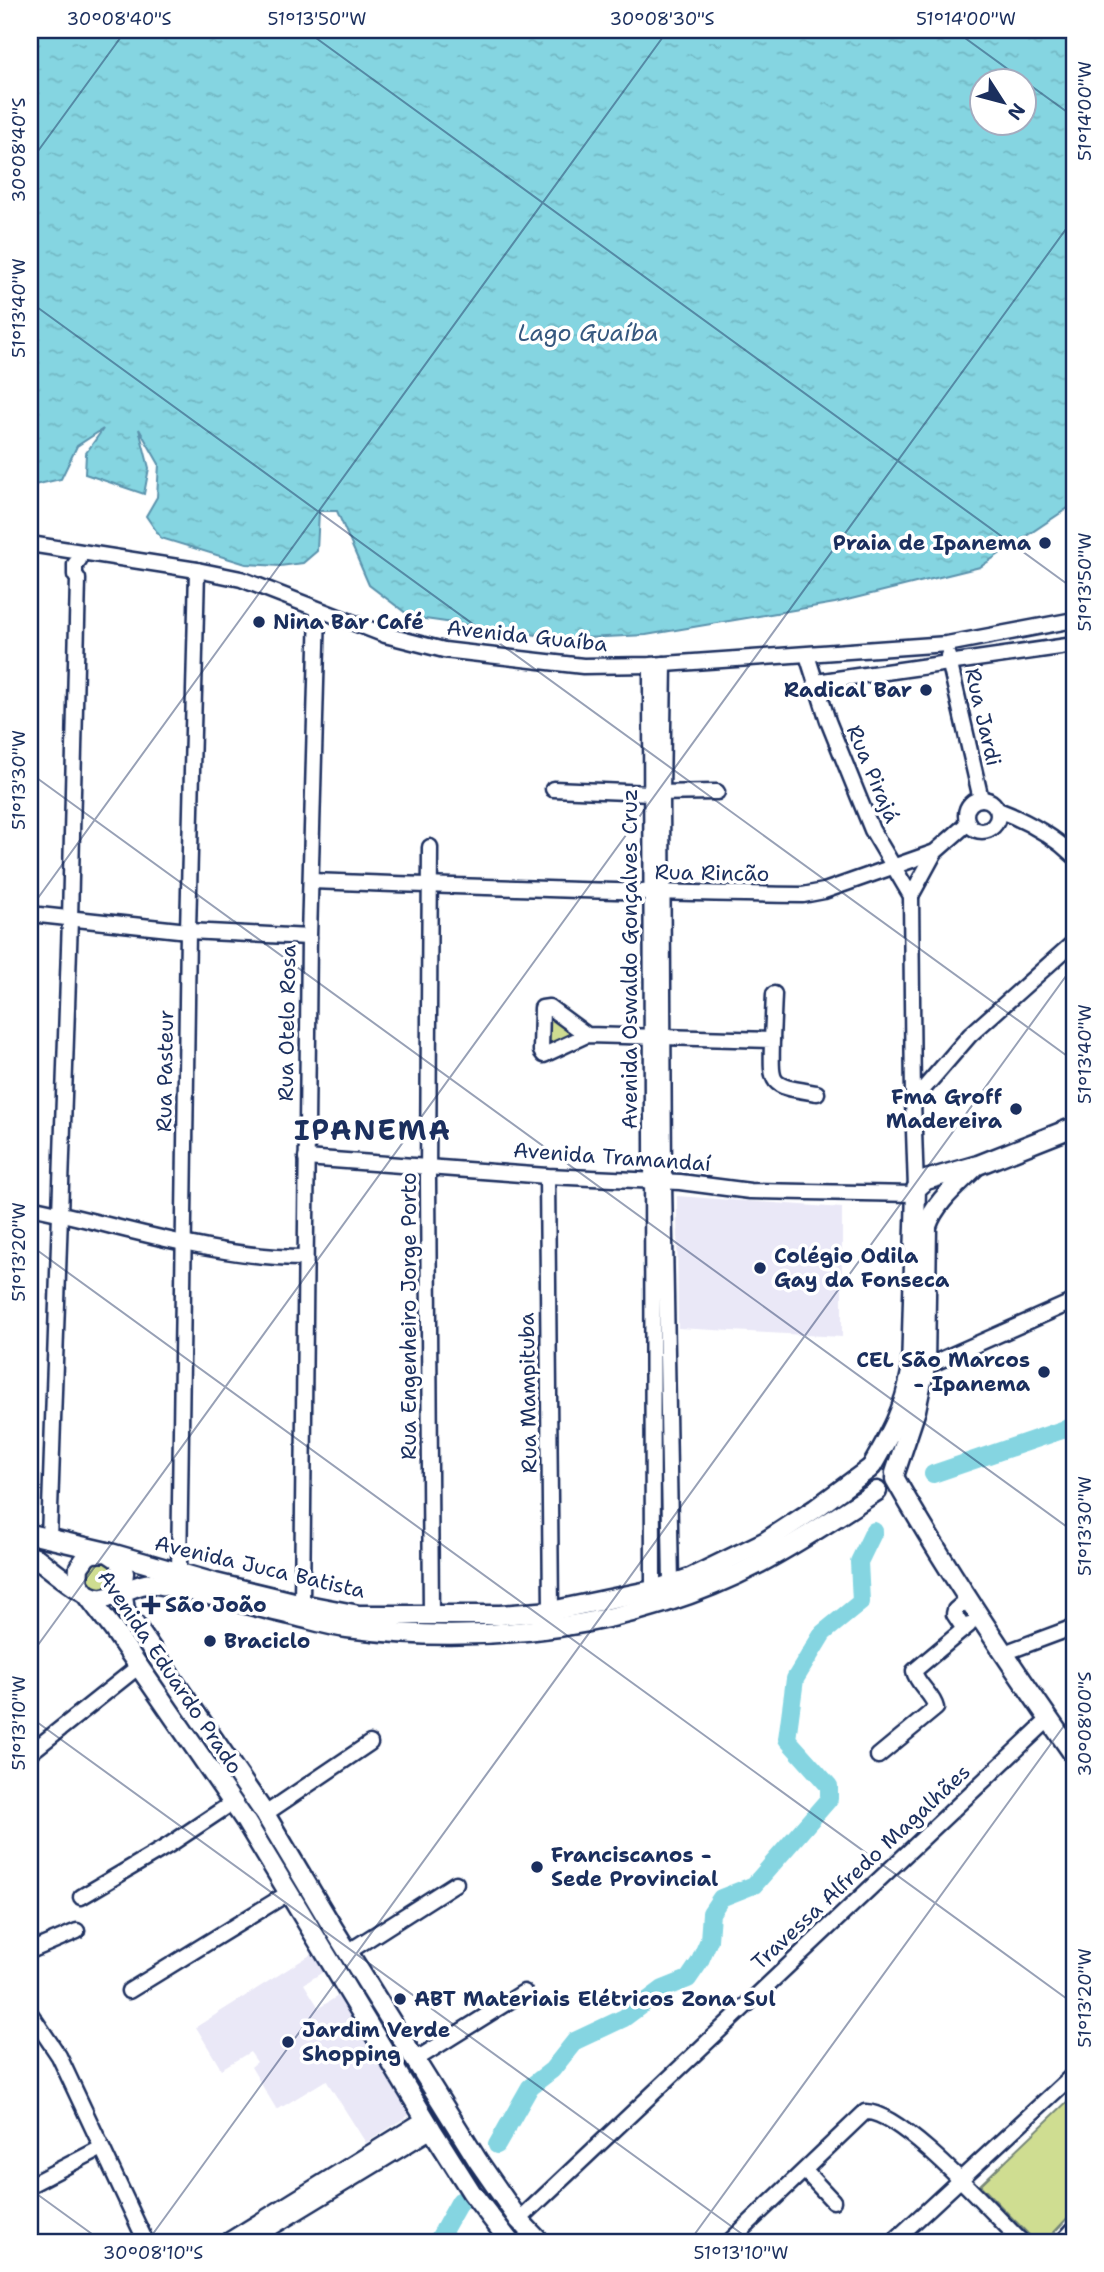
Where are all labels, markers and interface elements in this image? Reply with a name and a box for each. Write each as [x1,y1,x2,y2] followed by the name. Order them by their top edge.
[67,7,171,31] text: 30°08'40"S
[268,7,366,31] text: 51°13'50"W
[609,7,715,31] text: 30°08'30"S
[916,7,1016,31] text: 51°14'00"W
[1073,61,1097,161] text: 51°14'00"W
[968,66,1038,136] north arrow
[7,98,31,202] text: 30°08'40"S
[1002,98,1031,125] text: N
[7,258,31,358] text: 51°13'40"W
[517,318,659,348] water label: Lago Guaíba
[833,529,1032,557] place label: Praia de Ipanema
[1073,533,1097,631] text: 51°13'50"W
[1037,535,1053,551] marker: Praia de Ipanema
[273,608,424,636] place label: Nina Bar Café
[251,614,267,630] marker: Nina Bar Café
[445,614,609,658] street label: Avenida Guaíba
[958,665,1008,769] street label: Rua Jardi
[784,676,912,704] place label: Radical Bar
[918,682,934,698] marker: Radical Bar
[840,721,906,827] street label: Rua Pirajá
[7,730,31,830] text: 51°13'30"W
[616,789,644,1129] street label: Avenida Oswaldo Gonçalves Cruz
[654,858,770,888] street label: Rua Rincão
[272,944,302,1102] street label: Rua Otelo Rosa
[1073,1004,1097,1104] text: 51°13'40"W
[150,1009,180,1132] street label: Rua Pasteur
[886,1083,1003,1135] place label: Fma Groff Madereira
[1008,1101,1024,1117] marker: Fma Groff Madereira
[294,1111,452,1149] district label: IPANEMA
[512,1136,712,1178] street label: Avenida Tramandaí
[395,1172,423,1460] street label: Rua Engenheiro Jorge Porto
[7,1202,31,1302] text: 51°13'20"W
[774,1242,950,1294] place label: Colégio Odila Gay da Fonseca
[752,1260,768,1276] marker: Colégio Odila Gay da Fonseca
[513,1312,543,1474] street label: Rua Mampituba
[856,1346,1031,1398] place label: CEL São Marcos - Ipanema
[1036,1364,1052,1380] marker: CEL São Marcos - Ipanema
[1073,1476,1097,1576] text: 51°13'30"W
[152,1529,368,1605] street label: Avenida Juca Batista
[91,1564,249,1780] street label: Avenida Eduardo Prado
[165,1591,267,1619] place label: São João
[143,1597,159,1613] marker: São João
[224,1627,310,1655] place label: Braciclo
[202,1633,218,1649] marker: Braciclo
[1073,1671,1097,1777] text: 30°08'00"S
[7,1675,31,1771] text: 51°13'10"W
[746,1758,976,1976] street label: Travessa Alfredo Magalhães
[551,1841,718,1893] place label: Franciscanos - Sede Provincial
[529,1859,545,1875] marker: Franciscanos - Sede Provincial
[1073,1948,1097,2048] text: 51°13'20"W
[414,1985,776,2013] place label: ABT Materiais Elétricos Zona Sul
[392,1991,408,2007] marker: ABT Materiais Elétricos Zona Sul
[302,2016,450,2068] place label: Jardim Verde Shopping
[280,2034,296,2050] marker: Jardim Verde Shopping
[103,2241,203,2265] text: 30°08'10"S
[693,2241,789,2265] text: 51°13'10"W

